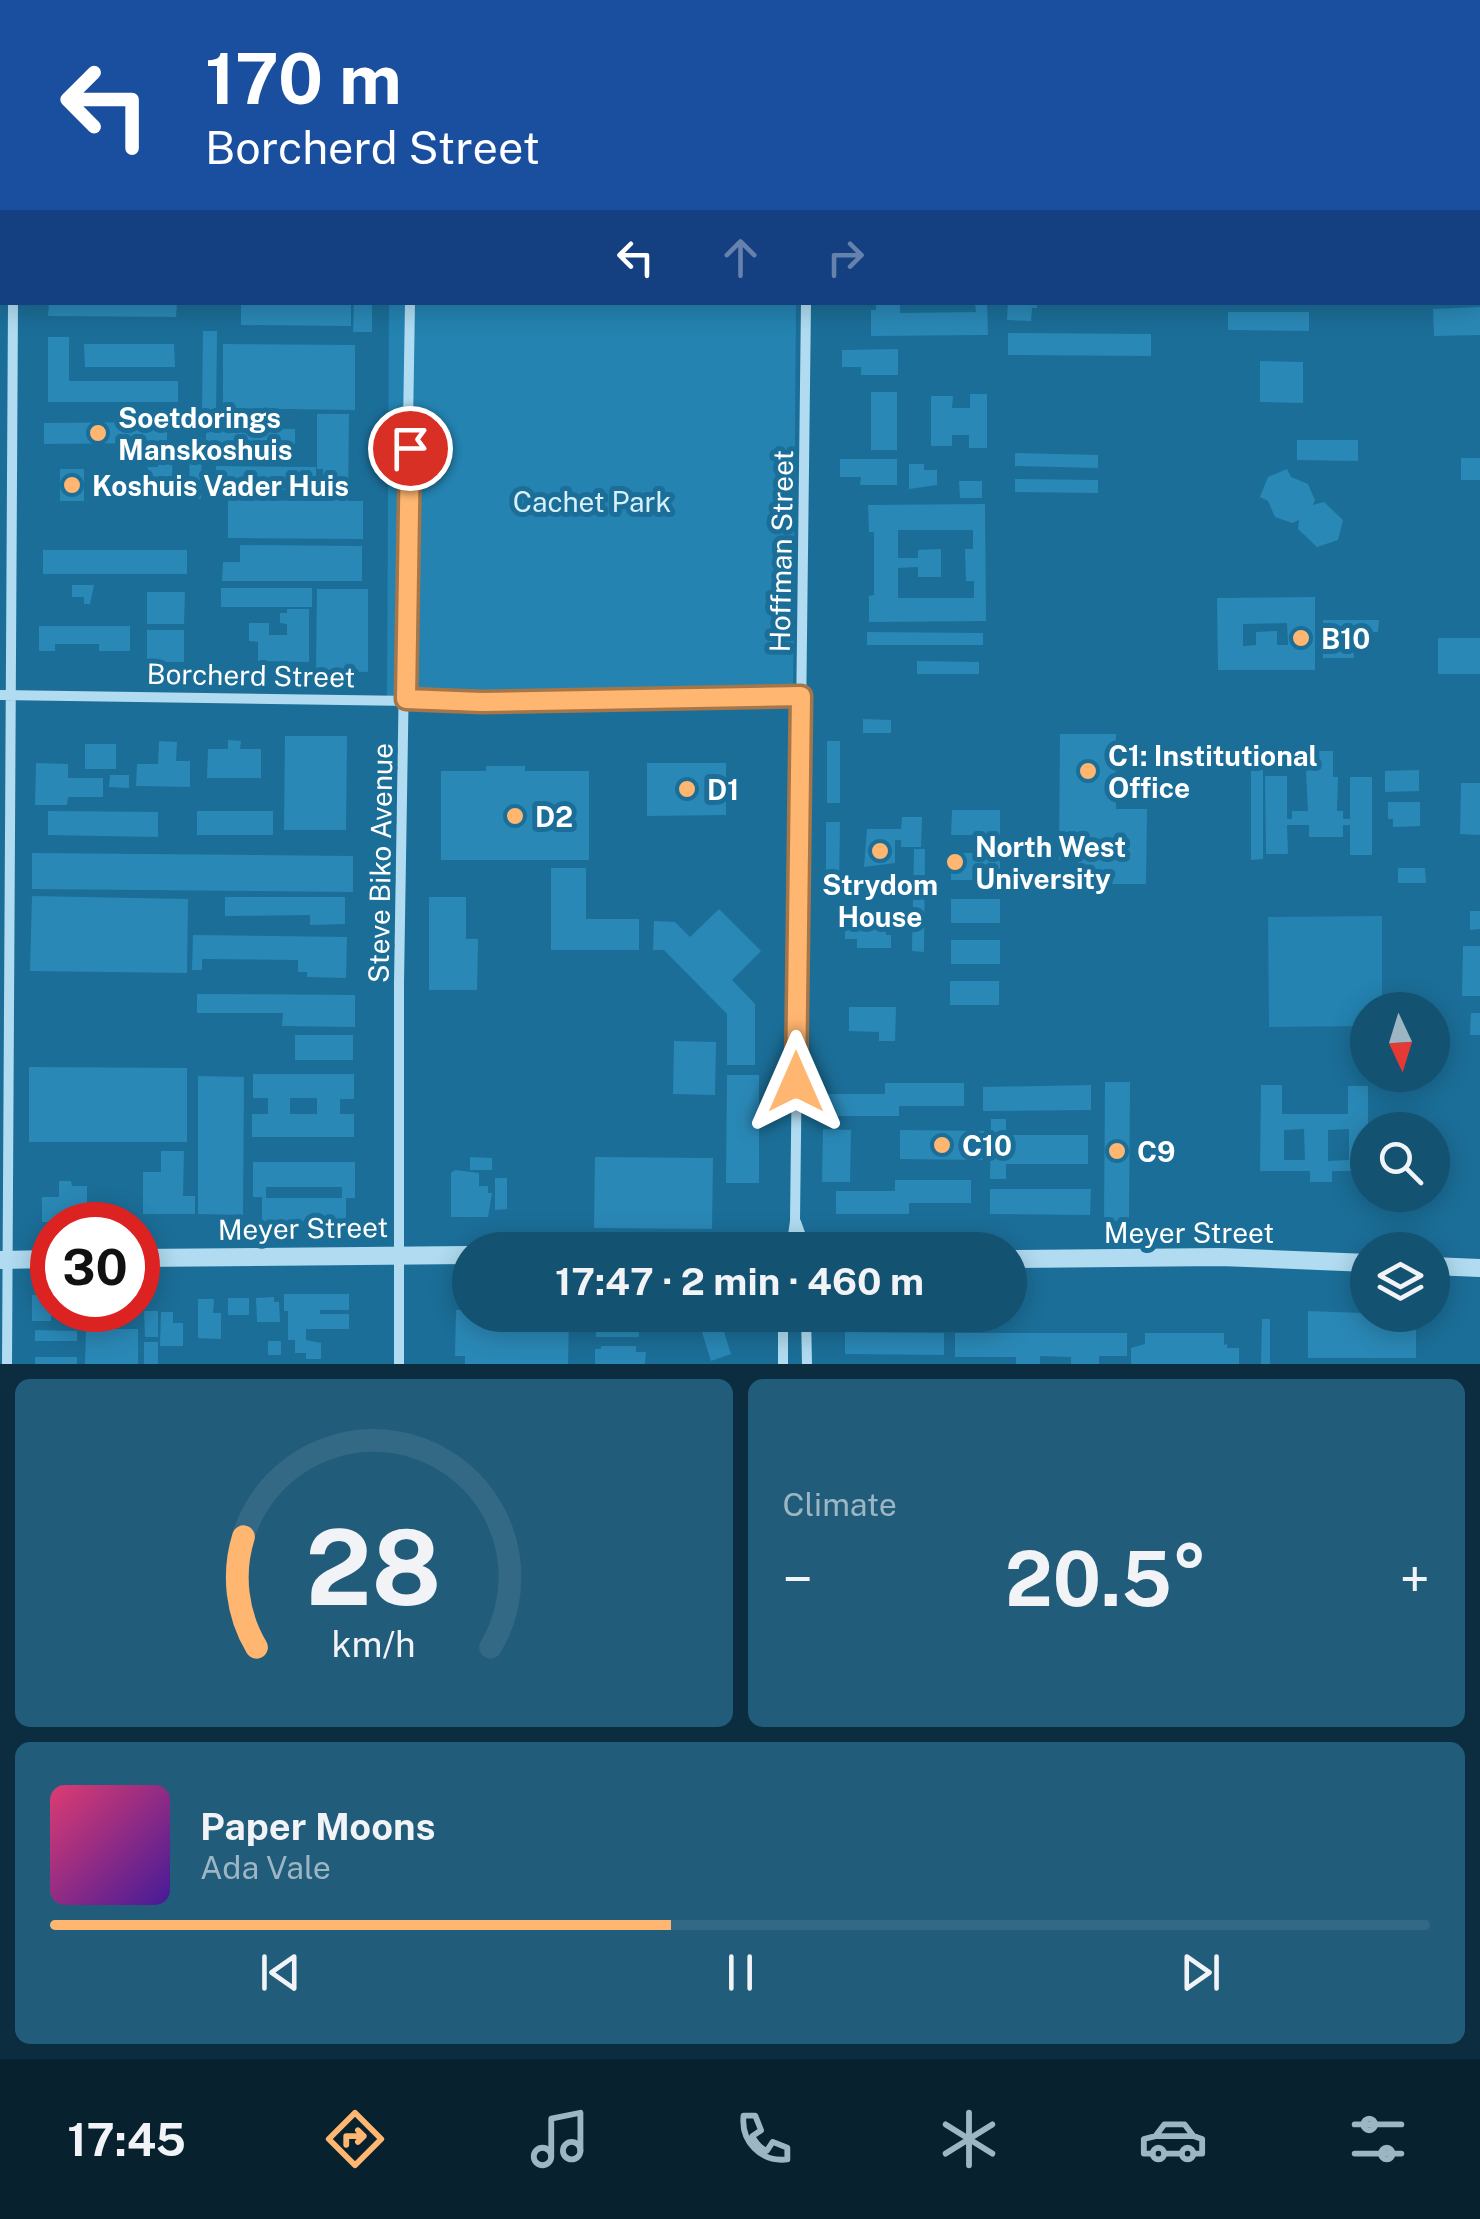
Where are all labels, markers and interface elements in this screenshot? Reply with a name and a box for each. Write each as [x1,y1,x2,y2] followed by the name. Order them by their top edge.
[205,37,402,120] text: 170 m
[40,40,170,170] icon: left
[205,121,540,174] text: Borcherd Street
[608,230,663,285] icon: left
[713,230,768,285] icon: ahead
[818,230,873,285] icon: right
[118,401,293,466] place label: Soetdorings Manskoshuis
[368,406,453,491] pin
[383,421,438,476] icon: arrive
[87,422,109,444] marker: Soetdorings Manskoshuis
[763,450,799,652] street label: Hoffman Street
[92,469,349,502] place label: Koshuis Vader Huis
[61,474,83,496] marker: Koshuis Vader Huis
[513,485,671,518] park label: Cachet Park
[1321,622,1370,655] place label: B10
[1290,627,1312,649] marker: B10
[146,657,356,693] street label: Borcherd Street
[1108,739,1318,804] place label: C1: Institutional Office
[361,743,399,983] street label: Steve Biko Avenue
[1077,760,1099,782] marker: C1: Institutional Office
[707,773,739,806] place label: D1
[676,778,698,800] marker: D1
[535,800,573,833] place label: D2
[504,805,526,827] marker: D2
[975,830,1126,895] place label: North West University
[869,840,891,862] marker: Strydom House
[944,851,966,873] marker: North West University
[822,868,938,933] place label: Strydom House
[1350,992,1450,1092] north arrow
[1350,992,1450,1332] map controls
[744,1030,848,1134] position arrow
[1350,1112,1450,1212] button: search
[962,1129,1012,1162] place label: C10
[931,1134,953,1156] marker: C10
[1137,1135,1176,1168] place label: C9
[1106,1140,1128,1162] marker: C9
[30,1202,160,1332] speed limit sign: 30
[218,1210,388,1246] street label: Meyer Street
[1104,1216,1274,1249] street label: Meyer Street
[1350,1232,1450,1332] button: layers
[555,1259,924,1304] text: 17:47 · 2 min · 460 m
[783,1486,897,1523] text: Climate
[306,1506,442,1628] text: 28
[1005,1535,1207,1623] text: 20.5°
[783,1547,813,1611] text: −
[1399,1547,1430,1611] text: +
[332,1623,416,1665] text: km/h
[200,1804,435,1849] text: Paper Moons
[200,1849,331,1886] text: Ada Vale
[253,1945,308,2000] icon: previous
[713,1945,768,2000] icon: pause
[1173,1945,1228,2000] icon: next
[320,2104,390,2174] icon: directions
[525,2104,595,2174] icon: music
[729,2104,799,2174] icon: phone
[934,2104,1004,2174] icon: climate
[1138,2104,1208,2174] icon: car
[1343,2104,1413,2174] icon: filters
[67,2113,186,2166] text: 17:45

